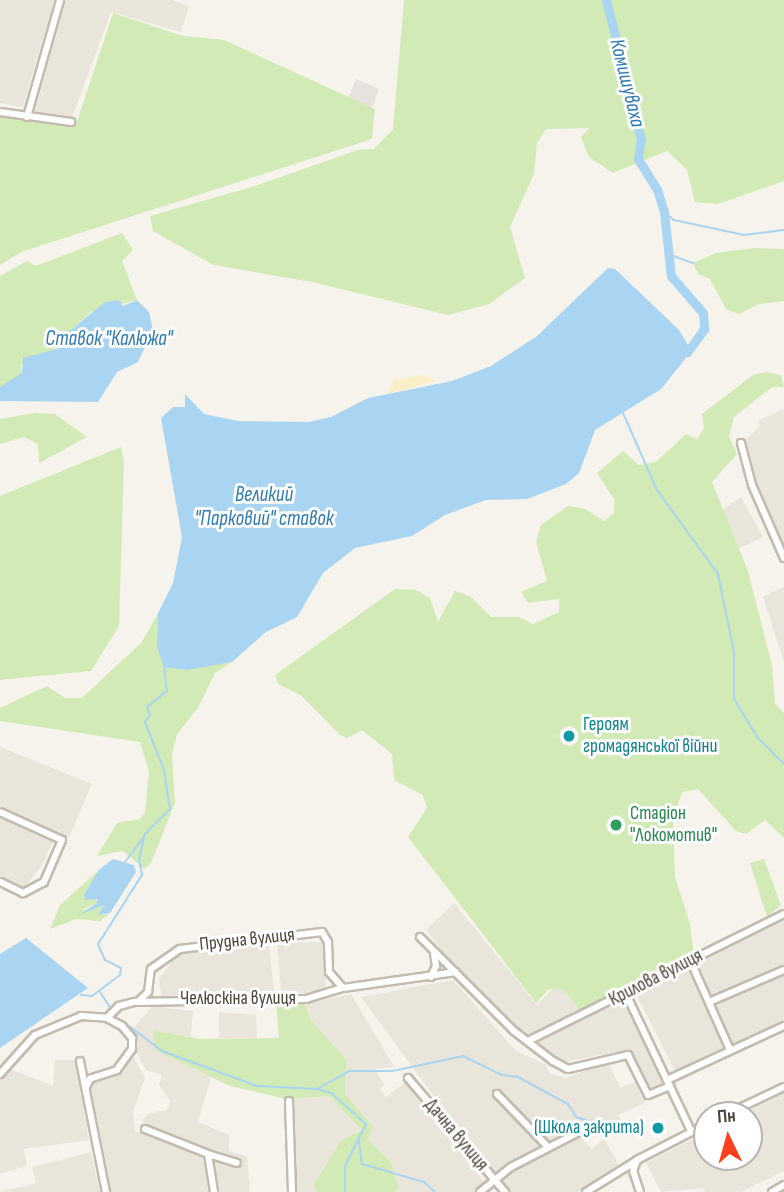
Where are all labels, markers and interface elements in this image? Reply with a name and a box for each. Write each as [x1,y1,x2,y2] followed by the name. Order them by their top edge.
[604,36,650,130] water label: Комишуваха
[45,326,173,352] water label: Ставок "Калюжа"
[194,482,334,532] water label: Великий "Парковий" ставок
[583,714,717,758] place label: Героям громадянської війни
[561,728,577,744] marker: Героям громадянської війни
[630,803,717,847] place label: Стадіон "Локомотив"
[608,817,624,833] marker: Стадіон "Локомотив"
[198,924,296,956] street label: Прудна вулиця
[605,945,707,1011] street label: Крилова вулиця
[180,988,296,1010] street label: Челюскіна вулиця
[419,1094,493,1176] street label: Дачна вулиця
[693,1101,763,1171] north arrow
[716,1104,736,1129] text: Пн
[534,1117,644,1139] place label: (Школа закрита)
[650,1120,666,1136] marker: (Школа закрита)

